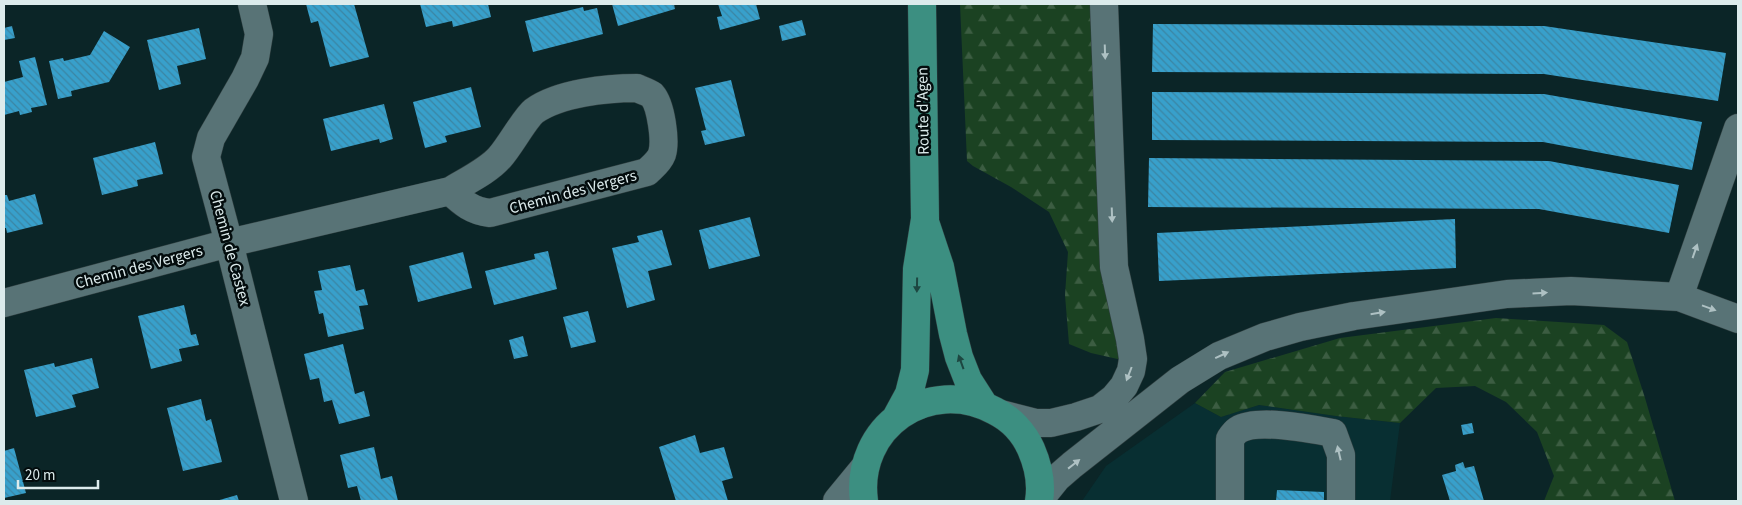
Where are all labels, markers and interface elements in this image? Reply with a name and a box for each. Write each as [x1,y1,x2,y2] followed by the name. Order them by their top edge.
[1102,45,1110,61] one-way arrow
[911,67,935,155] street label: Route d'Agen
[507,164,639,220] street label: Chemin des Vergers
[204,188,256,308] street label: Chemin de Castex
[1108,207,1116,223] one-way arrow
[73,239,205,295] street label: Chemin des Vergers
[1692,244,1699,259] one-way arrow
[913,277,921,293] one-way arrow
[1532,288,1548,296] one-way arrow
[1701,305,1716,312] one-way arrow
[1371,308,1387,316] one-way arrow
[1215,351,1229,359] one-way arrow
[957,355,964,370] one-way arrow
[1125,367,1132,382] one-way arrow
[1335,445,1343,460] one-way arrow
[18,458,98,490] scale bar
[1067,459,1080,470] one-way arrow
[25,465,55,486] text: 20 m

